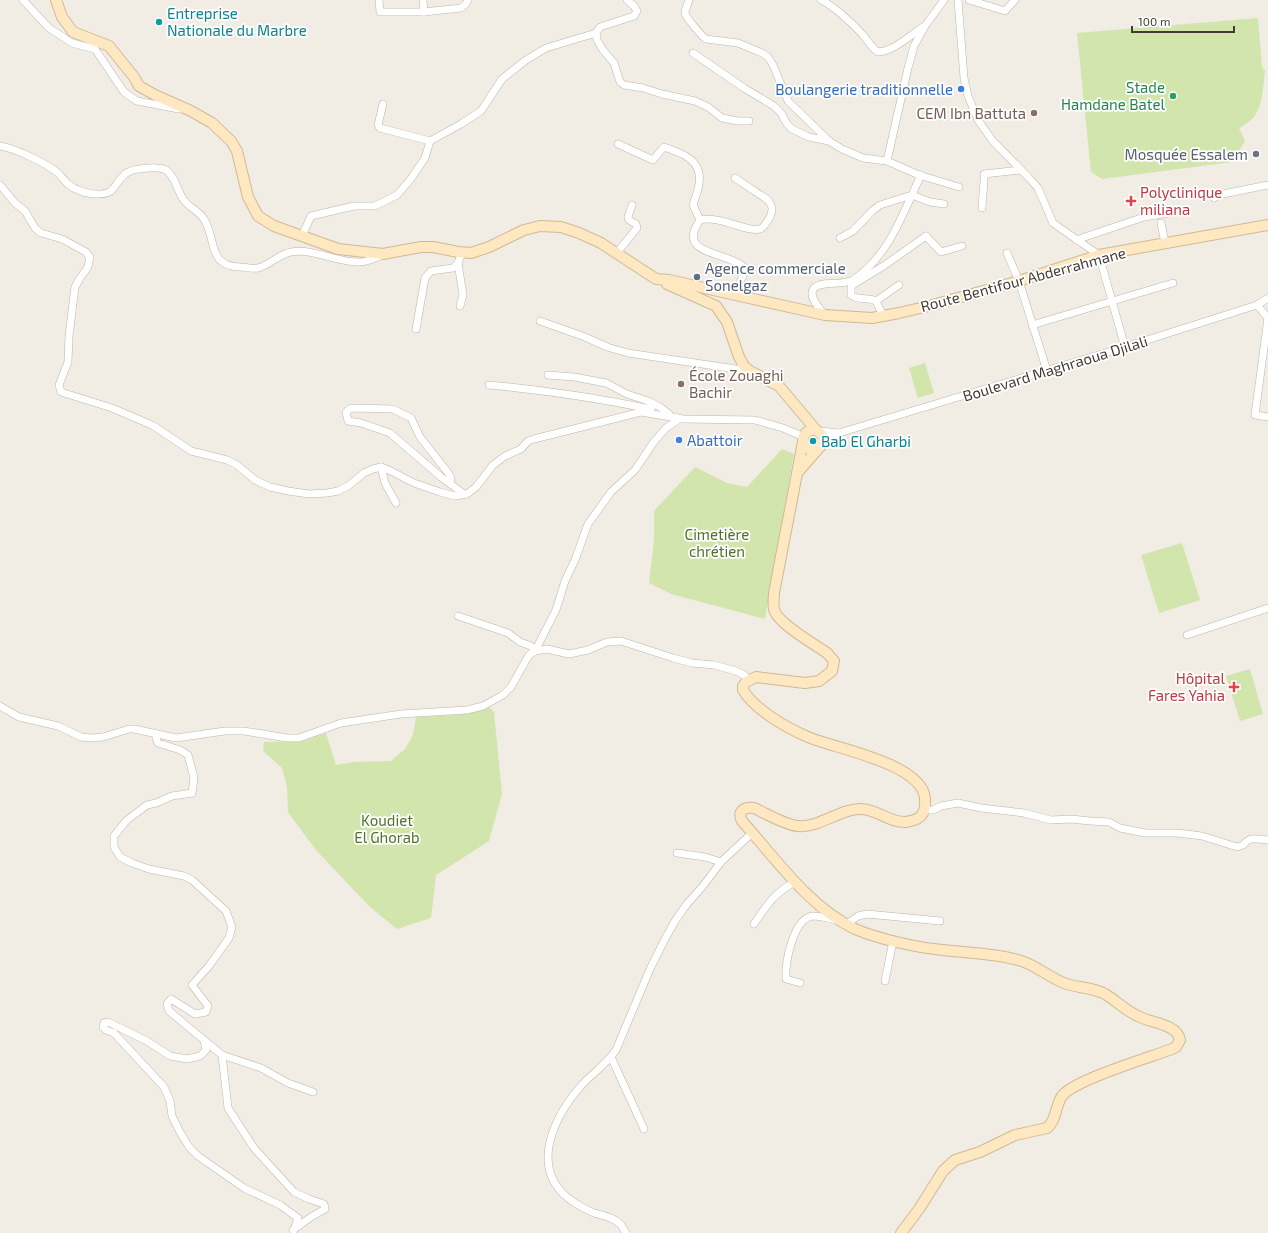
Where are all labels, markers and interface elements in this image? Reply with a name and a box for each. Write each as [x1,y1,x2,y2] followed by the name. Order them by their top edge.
[167,4,307,39] place label: Entreprise Nationale du Marbre
[1132,8,1234,34] scale bar
[1138,14,1170,28] text: 100 m
[154,17,164,27] marker: Entreprise Nationale du Marbre
[1061,78,1166,113] place label: Stade Hamdane Batel
[775,80,953,98] place label: Boulangerie traditionnelle
[956,84,966,94] marker: Boulangerie traditionnelle
[1168,91,1178,101] marker: Stade Hamdane Batel
[917,104,1026,122] place label: CEM Ibn Battuta
[1029,108,1039,118] marker: CEM Ibn Battuta
[1125,145,1248,163] place label: Mosquée Essalem
[1251,149,1261,159] marker: Mosquée Essalem
[1140,183,1222,218] place label: Polyclinique miliana
[1125,195,1137,207] marker: Polyclinique miliana
[918,243,1128,315] street label: Route Bentifour Abderrahmane
[705,259,846,294] place label: Agence commerciale Sonelgaz
[692,272,702,282] marker: Agence commerciale Sonelgaz
[960,331,1150,406] street label: Boulevard Maghraoua Djilali
[689,366,784,401] place label: École Zouaghi Bachir
[676,379,686,389] marker: École Zouaghi Bachir
[687,431,743,449] place label: Abattoir
[821,432,911,450] place label: Bab El Gharbi
[674,435,684,445] marker: Abattoir
[808,436,818,446] marker: Bab El Gharbi
[685,525,749,560] park label: Cimetière chrétien
[1148,669,1226,704] place label: Hôpital Fares Yahia
[1228,681,1240,693] marker: Hôpital Fares Yahia
[354,811,420,846] park label: Koudiet El Ghorab

